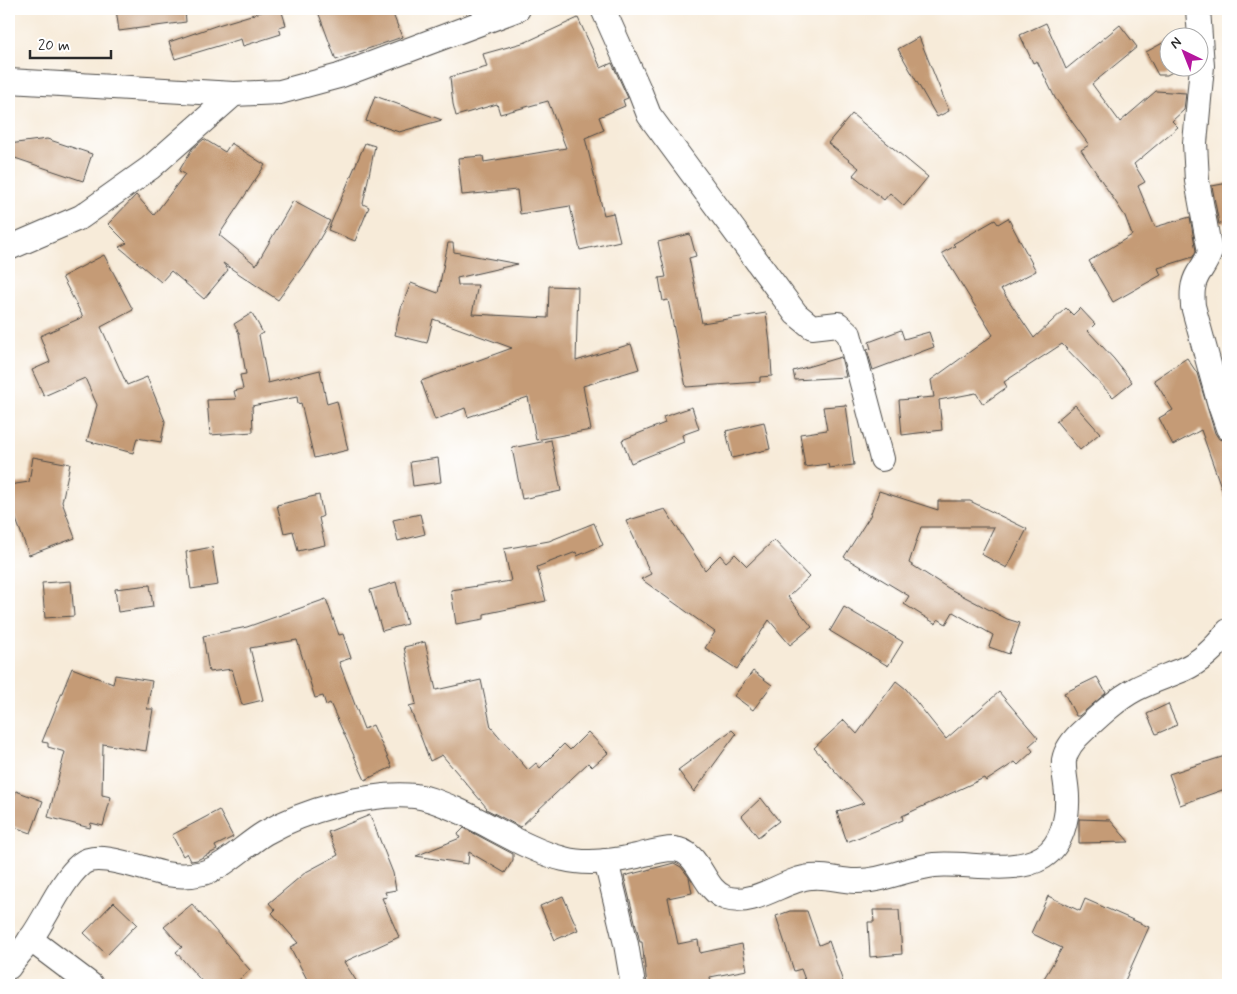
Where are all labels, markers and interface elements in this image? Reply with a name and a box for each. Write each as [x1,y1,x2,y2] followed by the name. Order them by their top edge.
[30,28,111,60] scale bar
[1160,28,1210,78] north arrow
[1166,33,1185,53] text: N
[38,36,70,56] text: 20 m

